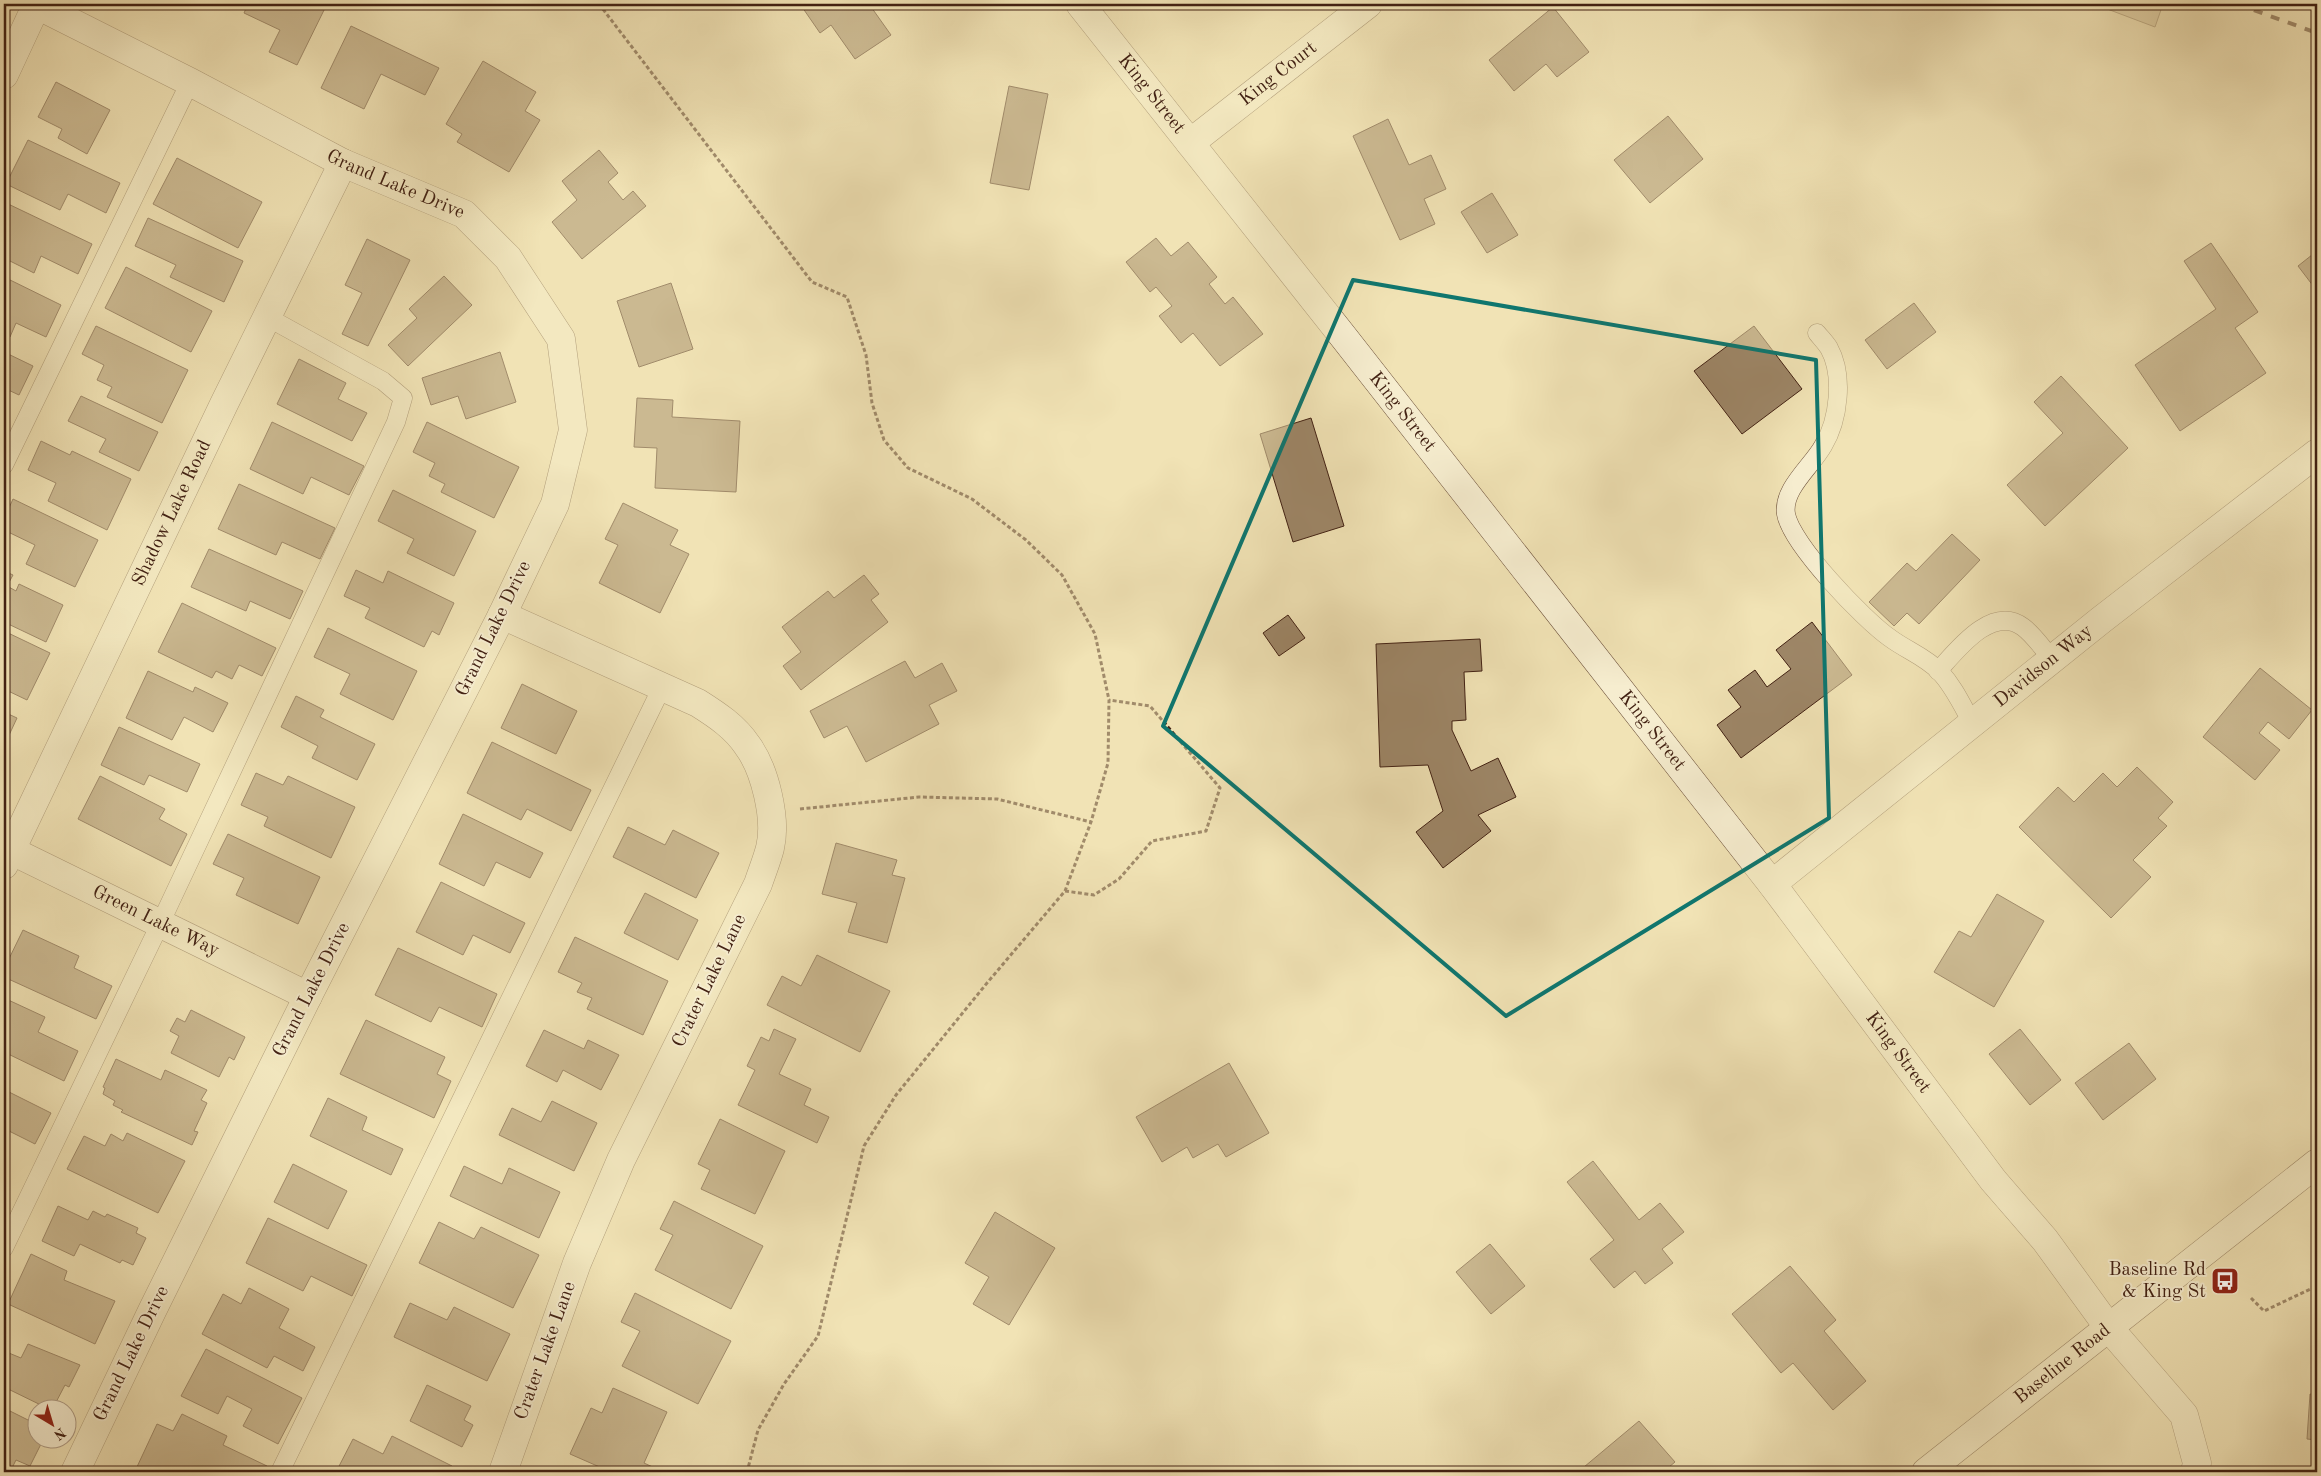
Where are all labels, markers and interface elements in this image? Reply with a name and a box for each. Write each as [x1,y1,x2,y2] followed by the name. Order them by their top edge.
[1236,38,1320,110] street label: King Court
[1114,51,1189,138] street label: King Street
[323,146,467,223] street label: Grand Lake Drive
[1365,368,1439,456] street label: King Street
[129,437,215,589] street label: Shadow Lake Road
[453,558,535,700] street label: Grand Lake Drive
[1991,621,2096,711] street label: Davidson Way
[1615,687,1689,774] street label: King Street
[89,882,222,960] street label: Green Lake Way
[670,911,750,1051] street label: Crater Lake Lane
[270,920,354,1060] street label: Grand Lake Drive
[1862,1009,1934,1097] street label: King Street
[2108,1261,2206,1302] place label: Baseline Rd & King St
[2210,1266,2240,1296] bus stop icon: Baseline Rd & King St
[512,1279,580,1423] street label: Crater Lake Lane
[91,1283,173,1425] street label: Grand Lake Drive
[2011,1320,2114,1408] street label: Baseline Road
[28,1398,78,1448] north arrow
[51,1425,68,1442] text: N

